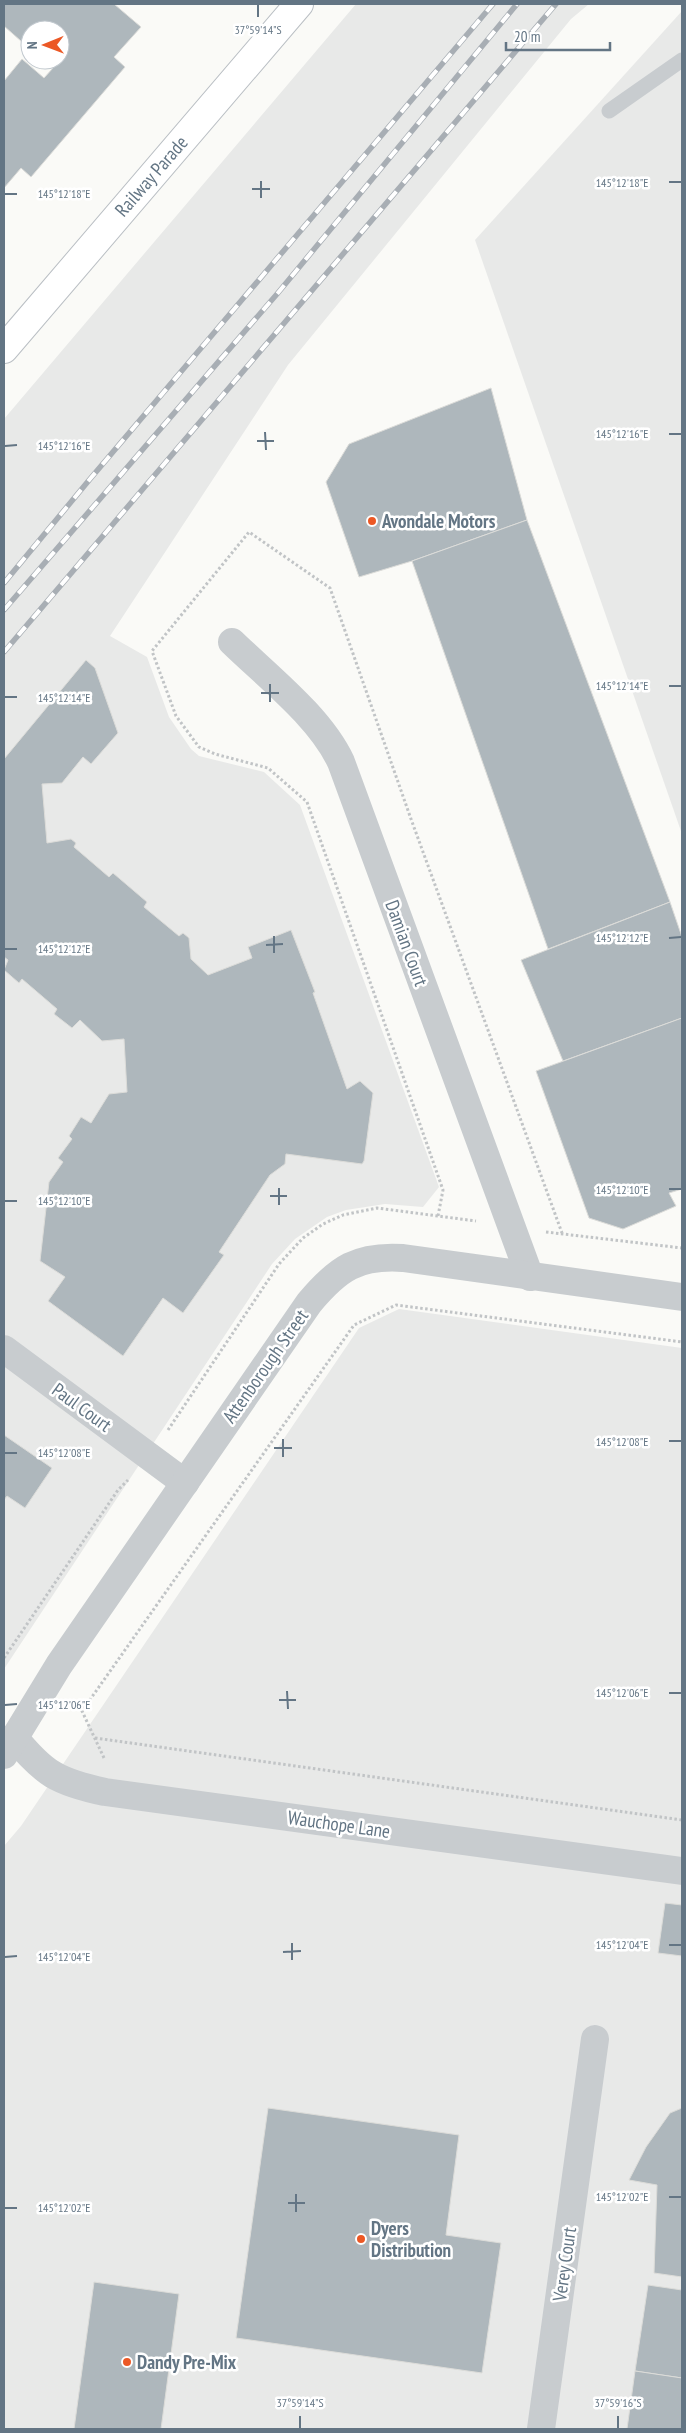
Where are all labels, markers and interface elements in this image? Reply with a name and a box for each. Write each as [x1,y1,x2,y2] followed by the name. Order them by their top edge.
[20,20,70,70] north arrow
[506,20,610,52] scale bar
[234,22,282,37] text: 37°59'14"S
[514,27,540,46] text: 20 m
[23,41,41,49] text: N
[109,131,193,221] street label: Railway Parade
[596,175,648,190] text: 145°12'18"E
[38,186,90,201] text: 145°12'18"E
[596,426,648,441] text: 145°12'16"E
[38,438,90,453] text: 145°12'16"E
[381,509,496,533] place label: Avondale Motors
[366,515,378,527] marker: Avondale Motors
[596,678,648,693] text: 145°12'14"E
[38,690,90,705] text: 145°12'14"E
[380,897,434,990] street label: Damian Court
[596,930,648,945] text: 145°12'12"E
[38,941,90,956] text: 145°12'12"E
[596,1182,648,1197] text: 145°12'10"E
[38,1193,90,1208] text: 145°12'10"E
[217,1304,313,1427] street label: Attenborough Street
[47,1377,117,1437] street label: Paul Court
[596,1434,648,1449] text: 145°12'08"E
[38,1445,90,1460] text: 145°12'08"E
[596,1685,648,1700] text: 145°12'06"E
[38,1697,90,1712] text: 145°12'06"E
[286,1805,392,1843] street label: Wauchope Lane
[596,1937,648,1952] text: 145°12'04"E
[38,1949,90,1964] text: 145°12'04"E
[596,2189,648,2204] text: 145°12'02"E
[38,2200,90,2215] text: 145°12'02"E
[371,2216,451,2262] place label: Dyers Distribution
[547,2225,581,2304] street label: Verey Court
[355,2233,367,2245] marker: Dyers Distribution
[137,2350,237,2374] place label: Dandy Pre-Mix
[121,2356,133,2368] marker: Dandy Pre-Mix
[276,2395,324,2410] text: 37°59'14"S
[594,2395,642,2410] text: 37°59'16"S

